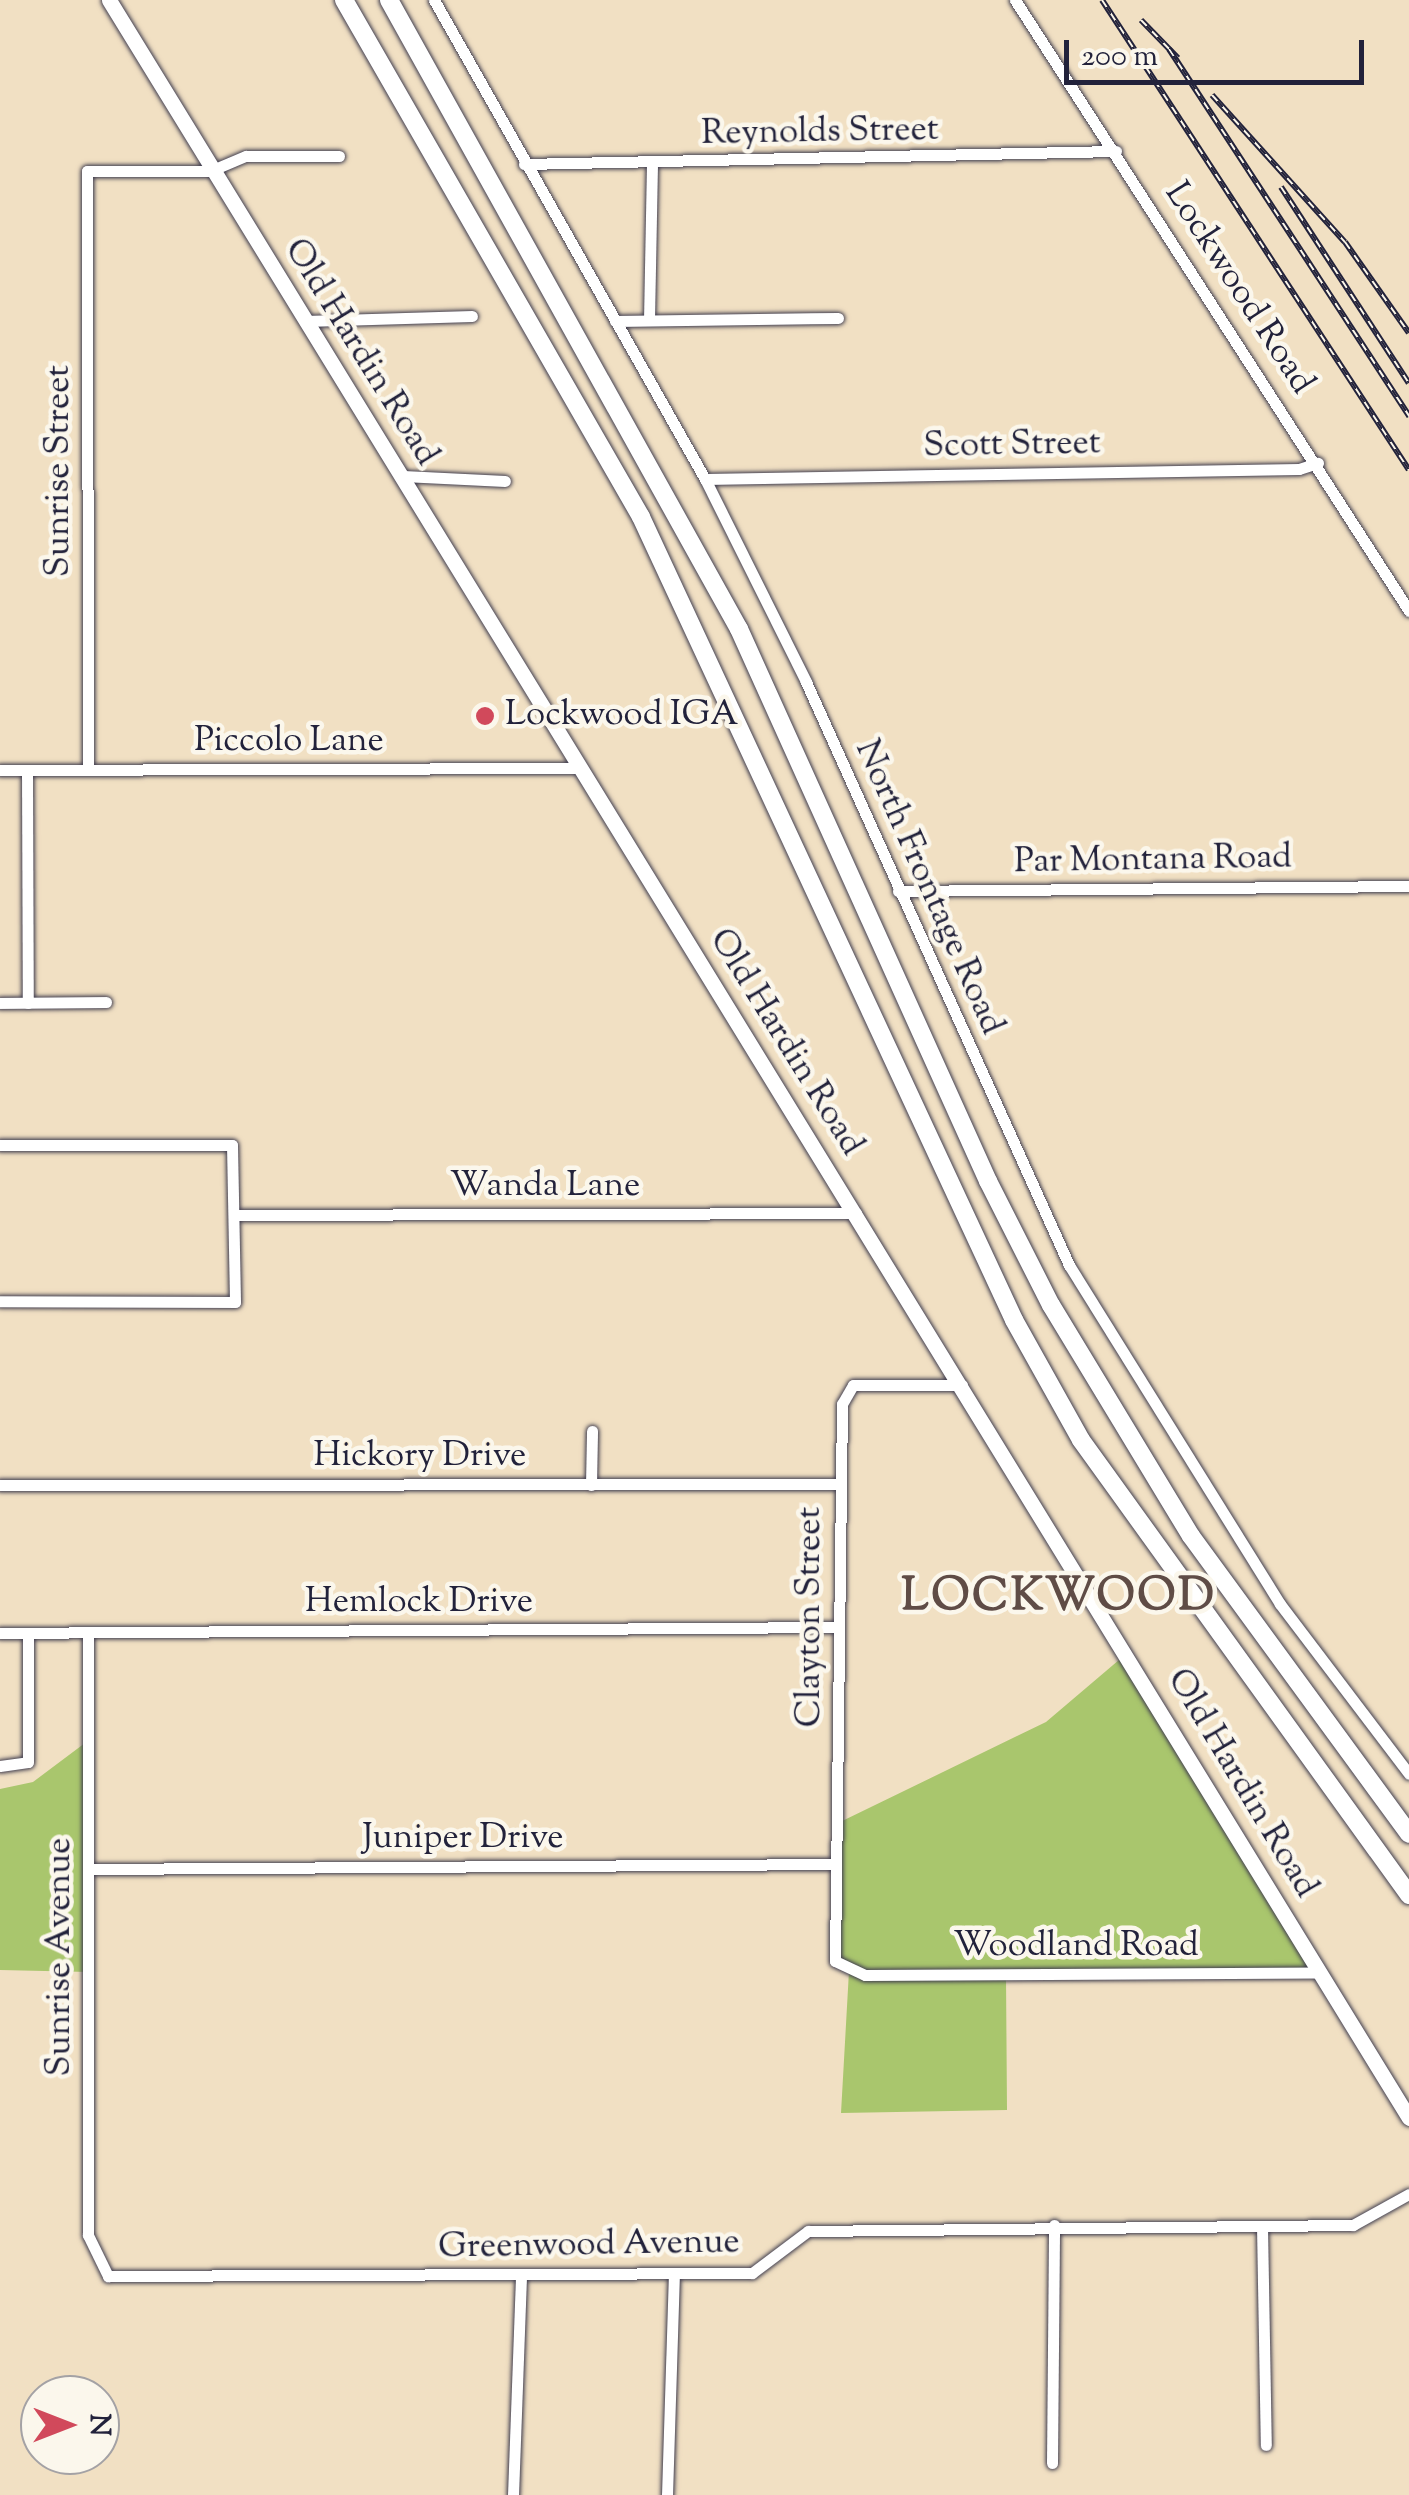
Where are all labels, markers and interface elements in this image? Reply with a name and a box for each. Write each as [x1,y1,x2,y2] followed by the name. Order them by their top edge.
[1069,20,1369,82] scale bar
[1081,36,1158,79] text: 200 m
[701,110,939,156] street label: Reynolds Street
[1154,175,1322,403] street label: Lockwood Road
[273,232,447,474] street label: Old Hardin Road
[39,365,81,577] street label: Sunrise Street
[923,423,1101,469] street label: Scott Street
[505,695,739,737] place label: Lockwood IGA
[474,705,496,727] marker: Lockwood IGA
[194,721,384,763] street label: Piccolo Lane
[844,734,1012,1042] street label: North Frontage Road
[1014,838,1292,884] street label: Par Montana Road
[698,922,872,1164] street label: Old Hardin Road
[450,1166,640,1208] street label: Wanda Lane
[314,1436,526,1478] street label: Hickory Drive
[790,1507,832,1727] street label: Clayton Street
[902,1572,1216,1626] district label: LOCKWOOD
[305,1582,533,1624] street label: Hemlock Drive
[1156,1662,1326,1906] street label: Old Hardin Road
[362,1818,564,1860] street label: Juniper Drive
[40,1838,82,2076] street label: Sunrise Avenue
[953,1926,1199,1968] street label: Woodland Road
[438,2222,740,2270] street label: Greenwood Avenue
[20,2375,120,2475] north arrow
[78,2414,118,2436] text: N

